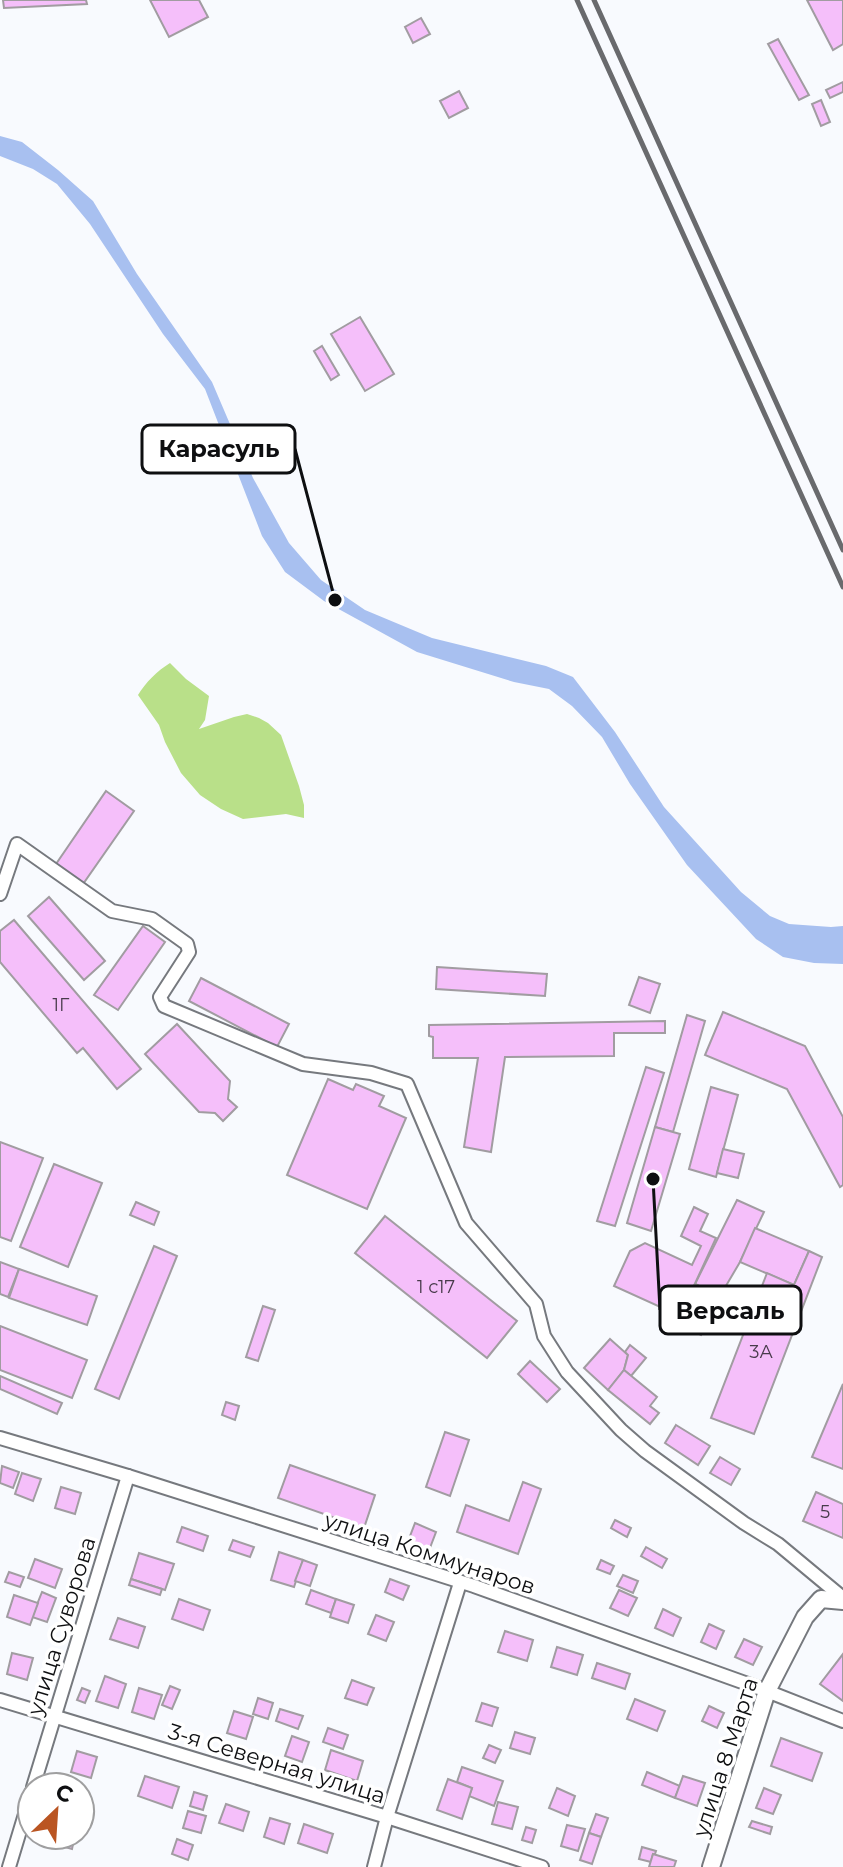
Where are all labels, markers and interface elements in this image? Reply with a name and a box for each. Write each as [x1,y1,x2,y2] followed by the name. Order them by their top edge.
[142,425,295,473] callout: Карасуль
[159,434,279,463] text: Карасуль
[53,994,70,1016] house number: 1Г
[417,1276,455,1298] house number: 1 с17
[660,1286,801,1334] callout: Версаль
[675,1296,785,1325] text: Версаль
[749,1341,773,1363] house number: 3А
[820,1501,830,1523] house number: 5
[320,1506,539,1600] street label: улица Коммунаров
[21,1534,101,1720] street label: улица Суворова
[687,1674,764,1841] street label: улица 8 Марта
[165,1718,389,1809] street label: 3-я Северная улица
[16,1771,96,1851] north arrow
[51,1778,77,1809] text: С

